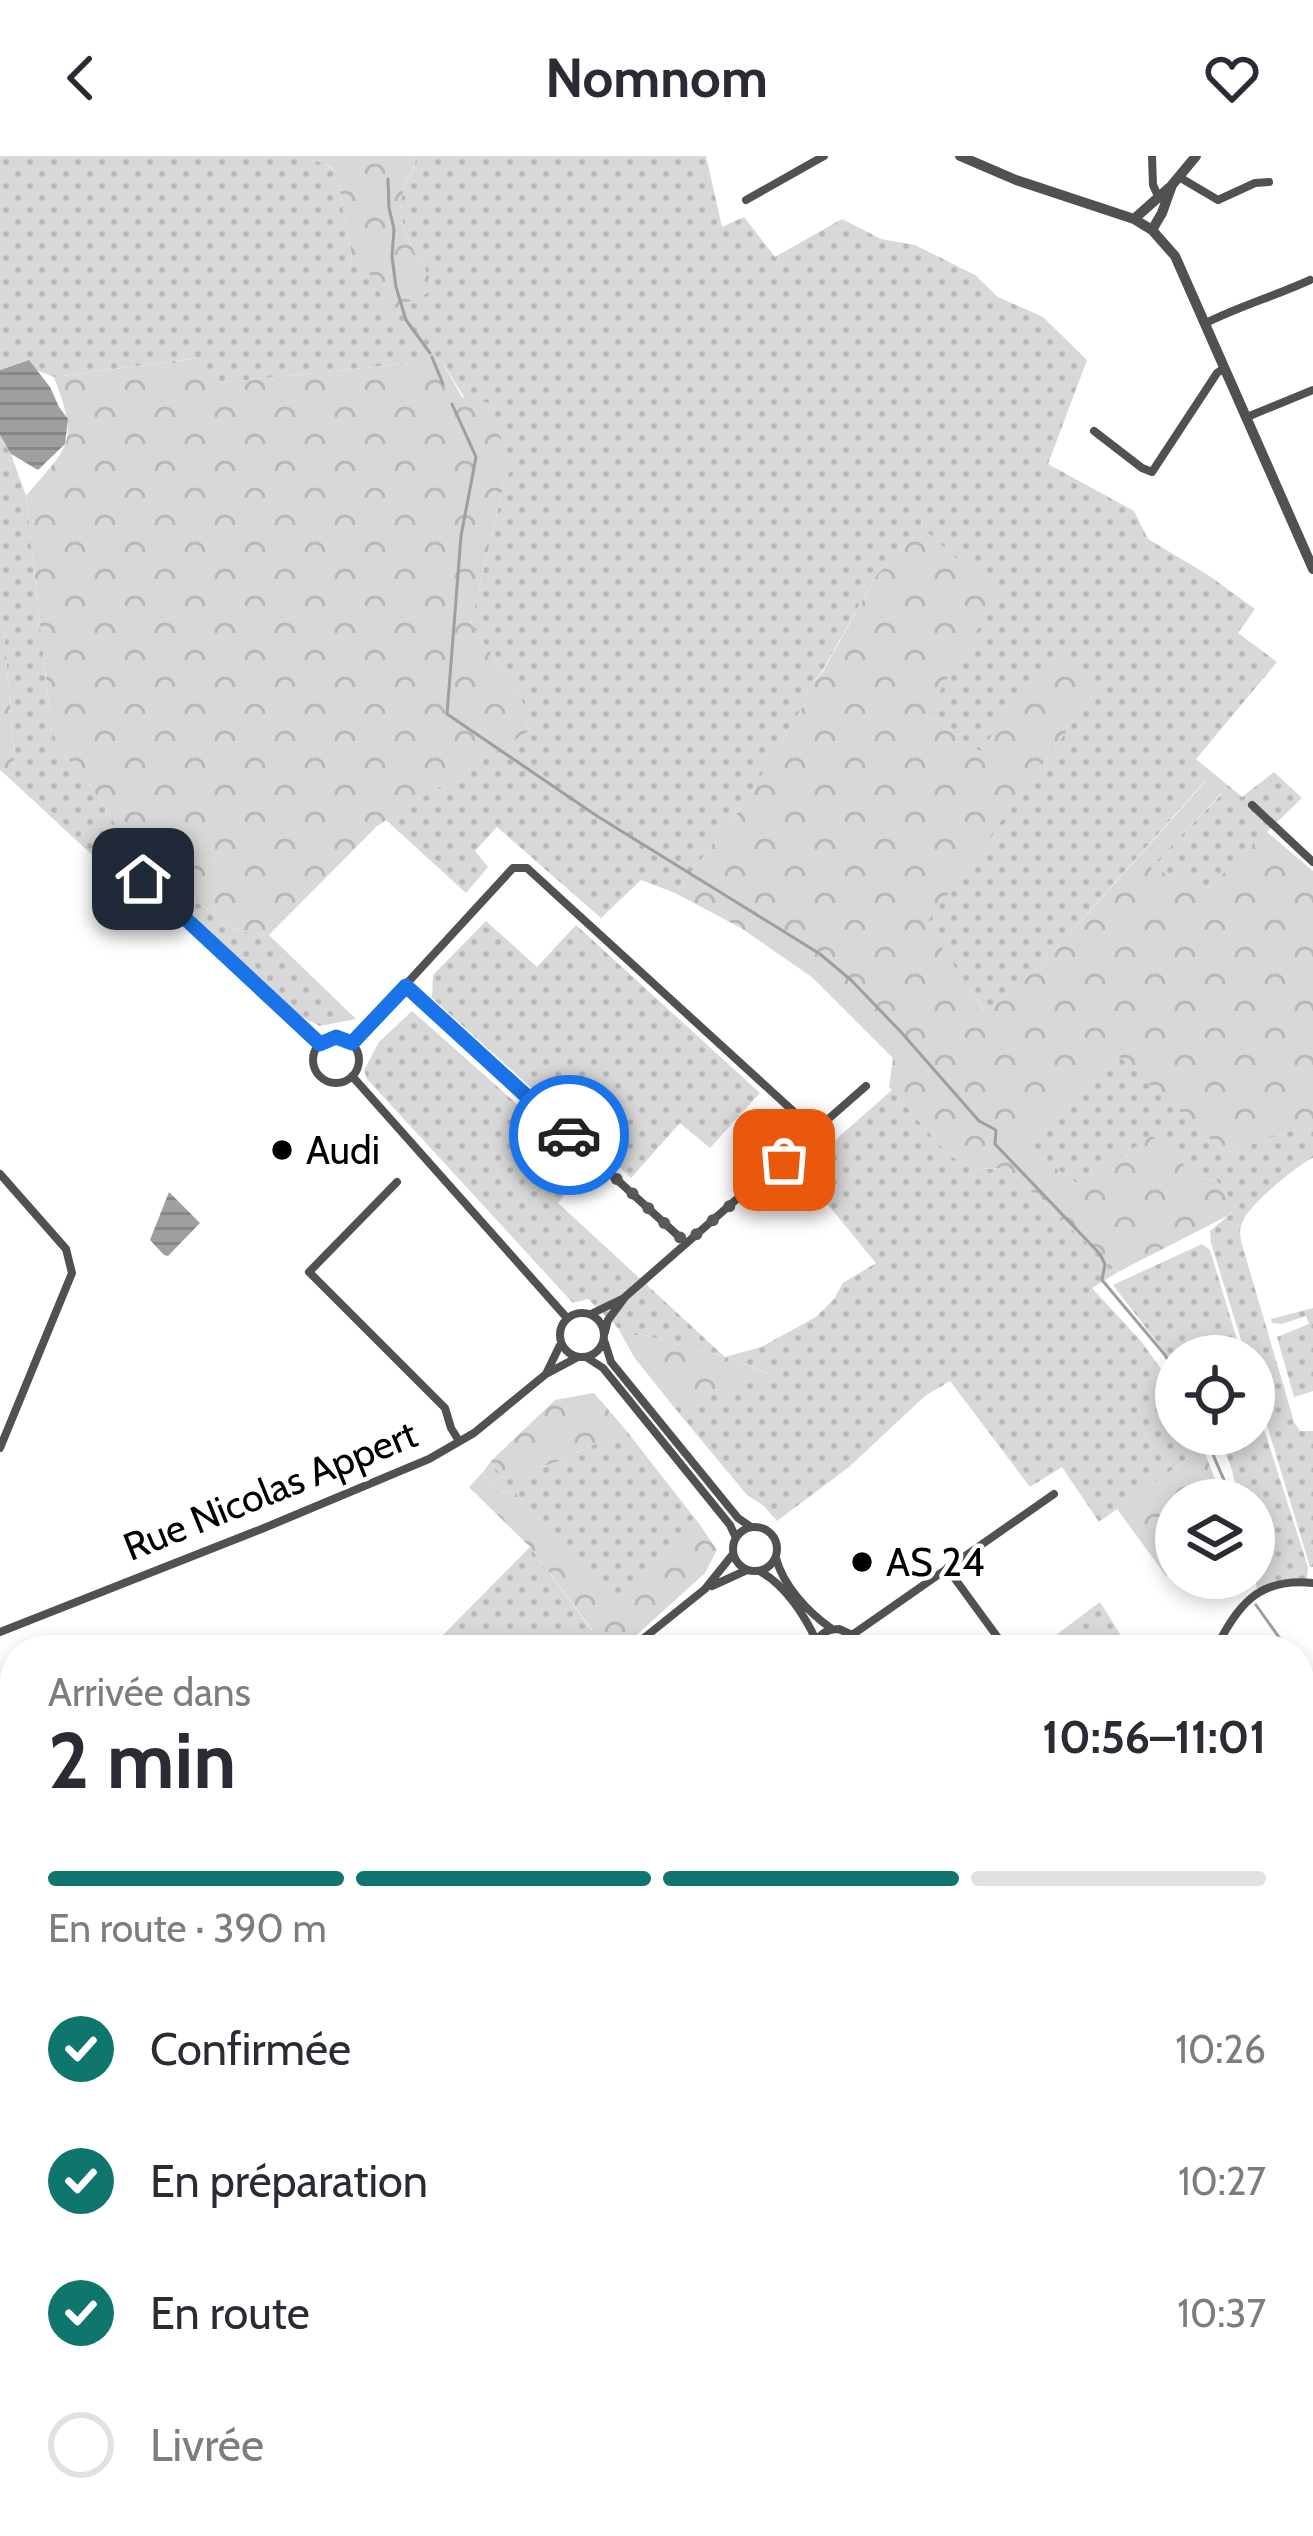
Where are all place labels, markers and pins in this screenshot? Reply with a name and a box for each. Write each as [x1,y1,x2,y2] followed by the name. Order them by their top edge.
[92,828,194,930] pin
[733,1109,835,1211] pin
[306,1126,380,1174] place label: Audi
[269,1137,295,1163] marker: Audi
[886,1538,985,1586] place label: AS 24
[849,1549,875,1575] marker: AS 24

